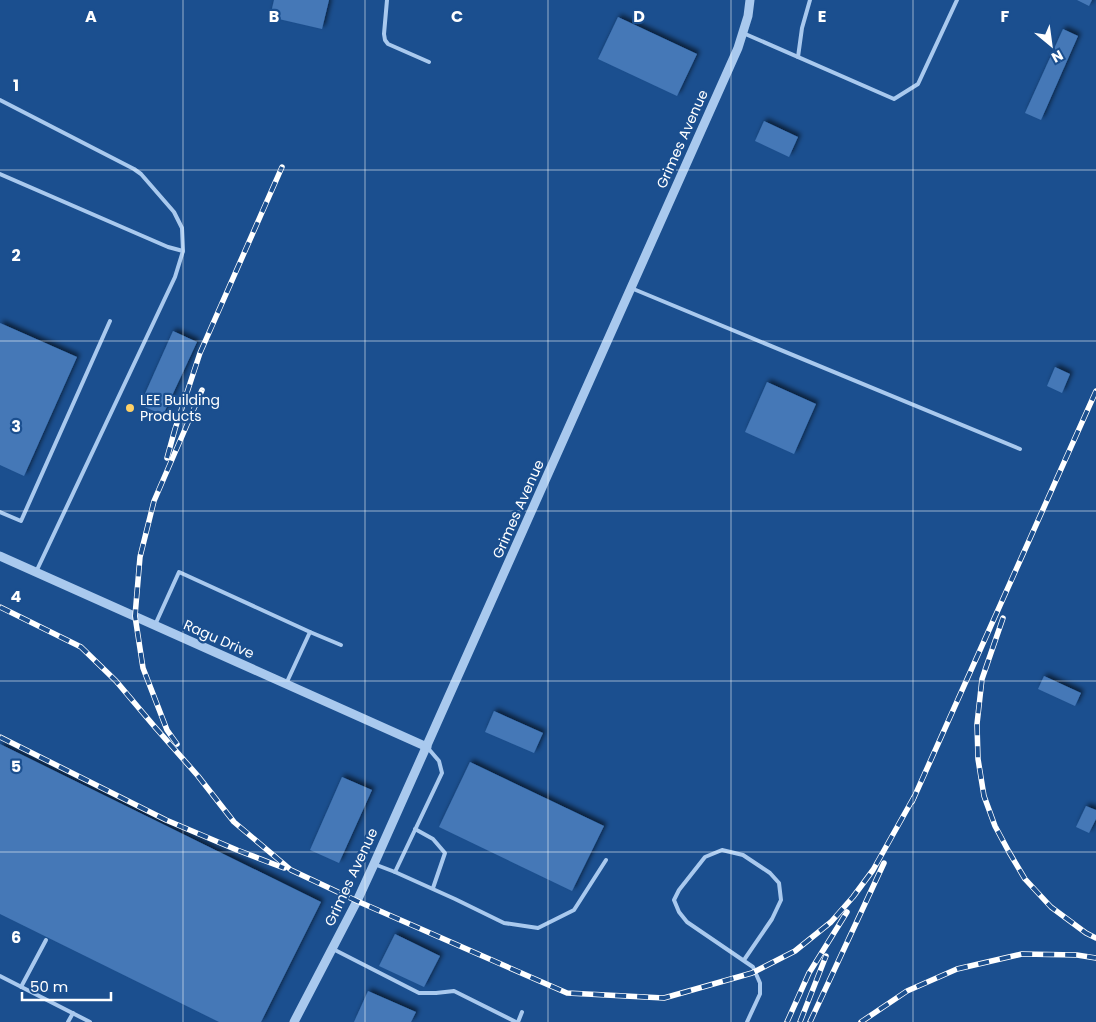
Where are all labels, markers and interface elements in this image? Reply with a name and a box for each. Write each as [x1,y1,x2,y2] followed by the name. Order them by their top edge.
[85,5,97,28] text: A
[269,5,279,28] text: B
[451,5,463,28] text: C
[633,5,645,28] text: D
[818,5,826,28] text: E
[1001,5,1010,28] text: F
[1026,20,1076,70] north arrow
[1048,45,1067,68] text: N
[13,74,19,97] text: 1
[651,86,713,192] street label: Grimes Avenue
[11,244,21,267] text: 2
[140,390,220,426] place label: LEE Building Products
[124,402,136,414] marker: LEE Building Products
[11,415,21,438] text: 3
[487,456,549,562] street label: Grimes Avenue
[11,585,22,608] text: 4
[181,615,258,664] street label: Ragu Drive
[11,755,21,778] text: 5
[319,824,383,929] street label: Grimes Avenue
[11,926,21,949] text: 6
[22,970,111,1002] scale bar
[30,976,68,997] text: 50 m

